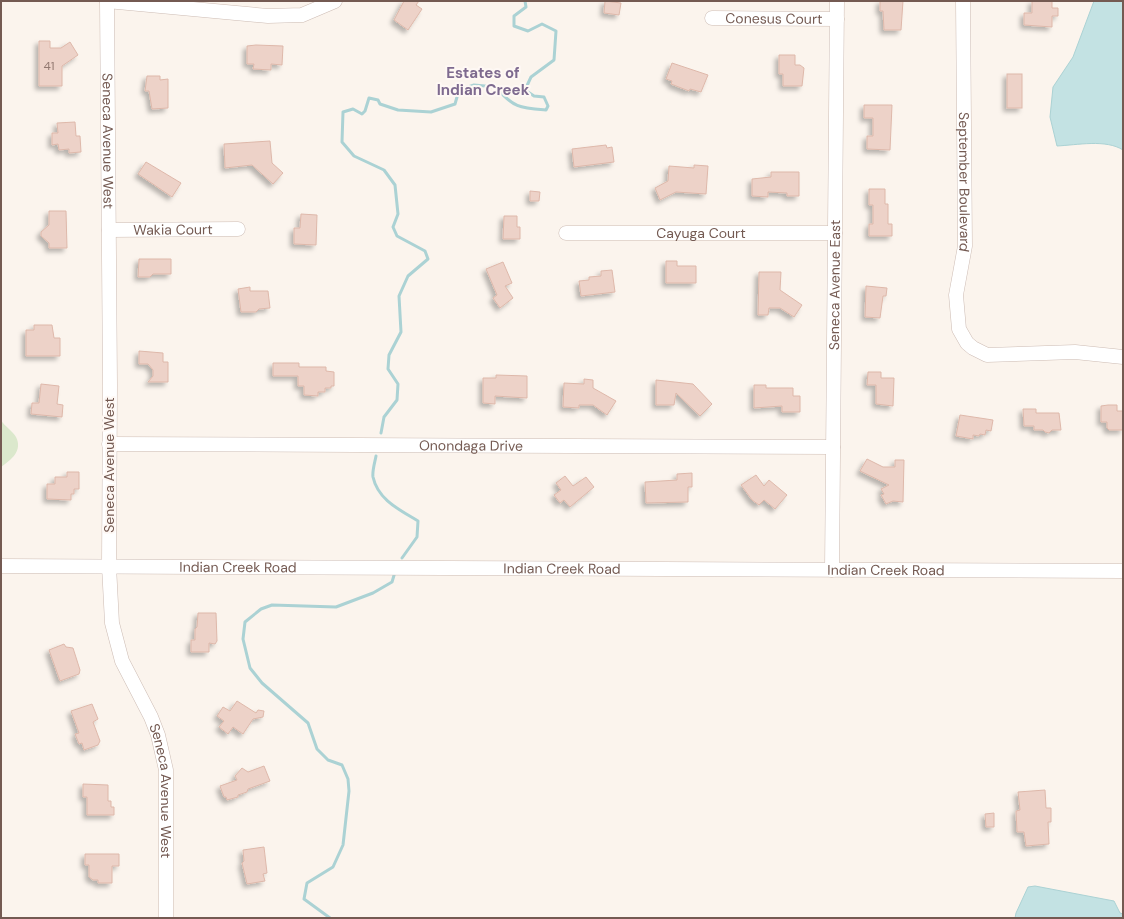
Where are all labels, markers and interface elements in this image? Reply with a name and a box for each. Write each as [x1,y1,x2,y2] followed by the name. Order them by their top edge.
[725,9,823,28] street label: Conesus Court
[43,58,55,74] house number: 41
[437,63,530,100] district label: Estates of Indian Creek
[99,73,118,209] street label: Seneca Avenue West
[955,112,974,253] street label: September Boulevard
[133,220,213,239] street label: Wakia Court
[825,220,844,350] street label: Seneca Avenue East
[656,224,746,242] street label: Cayuga Court
[100,397,118,533] street label: Seneca Avenue West
[419,436,523,455] street label: Onondaga Drive
[179,558,297,576] street label: Indian Creek Road
[503,559,621,578] street label: Indian Creek Road
[827,561,945,579] street label: Indian Creek Road
[145,721,175,858] street label: Seneca Avenue West

